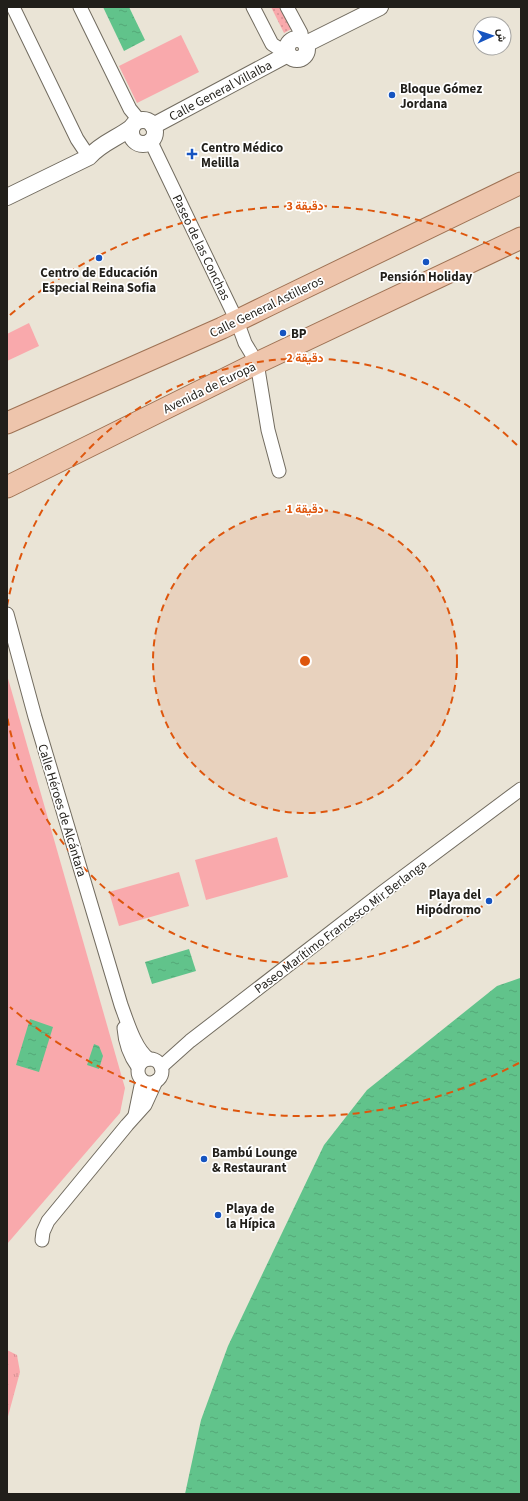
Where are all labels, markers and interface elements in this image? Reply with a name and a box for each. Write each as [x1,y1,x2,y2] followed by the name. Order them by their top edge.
[472,16,512,56] north arrow
[494,29,509,42] text: ش
[166,56,275,126] street label: Calle General Villalba
[400,80,482,113] place label: Bloque Gómez Jordana
[387,90,397,100] marker: Bloque Gómez Jordana
[201,139,283,172] place label: Centro Médico Melilla
[186,148,198,160] marker: Centro Médico Melilla
[168,192,235,304] street label: Paseo de las Conchas
[286,198,324,215] text: 3 دقيقة
[94,253,104,263] marker: Centro de Educación Especial Reina Sofia
[421,257,431,267] marker: Pensión Holiday
[40,264,158,297] place label: Centro de Educación Especial Reina Sofia
[380,268,473,286] place label: Pensión Holiday
[207,271,327,342] street label: Calle General Astilleros
[291,325,307,343] place label: BP
[278,328,288,338] marker: BP
[286,350,324,367] text: 2 دقيقة
[160,358,259,418] street label: Avenida de Europa
[286,501,324,518] text: 1 دقيقة
[298,654,312,668] centre of rings
[33,742,91,879] street label: Calle Héroes de Alcántara
[251,856,431,998] street label: Paseo Marítimo Francesco Mir Berlanga
[416,886,481,919] place label: Playa del Hipódromo
[484,896,494,906] marker: Playa del Hipódromo
[212,1144,298,1177] place label: Bambú Lounge & Restaurant
[199,1154,209,1164] marker: Bambú Lounge & Restaurant
[226,1200,276,1233] place label: Playa de la Hípica
[213,1210,223,1220] marker: Playa de la Hípica

